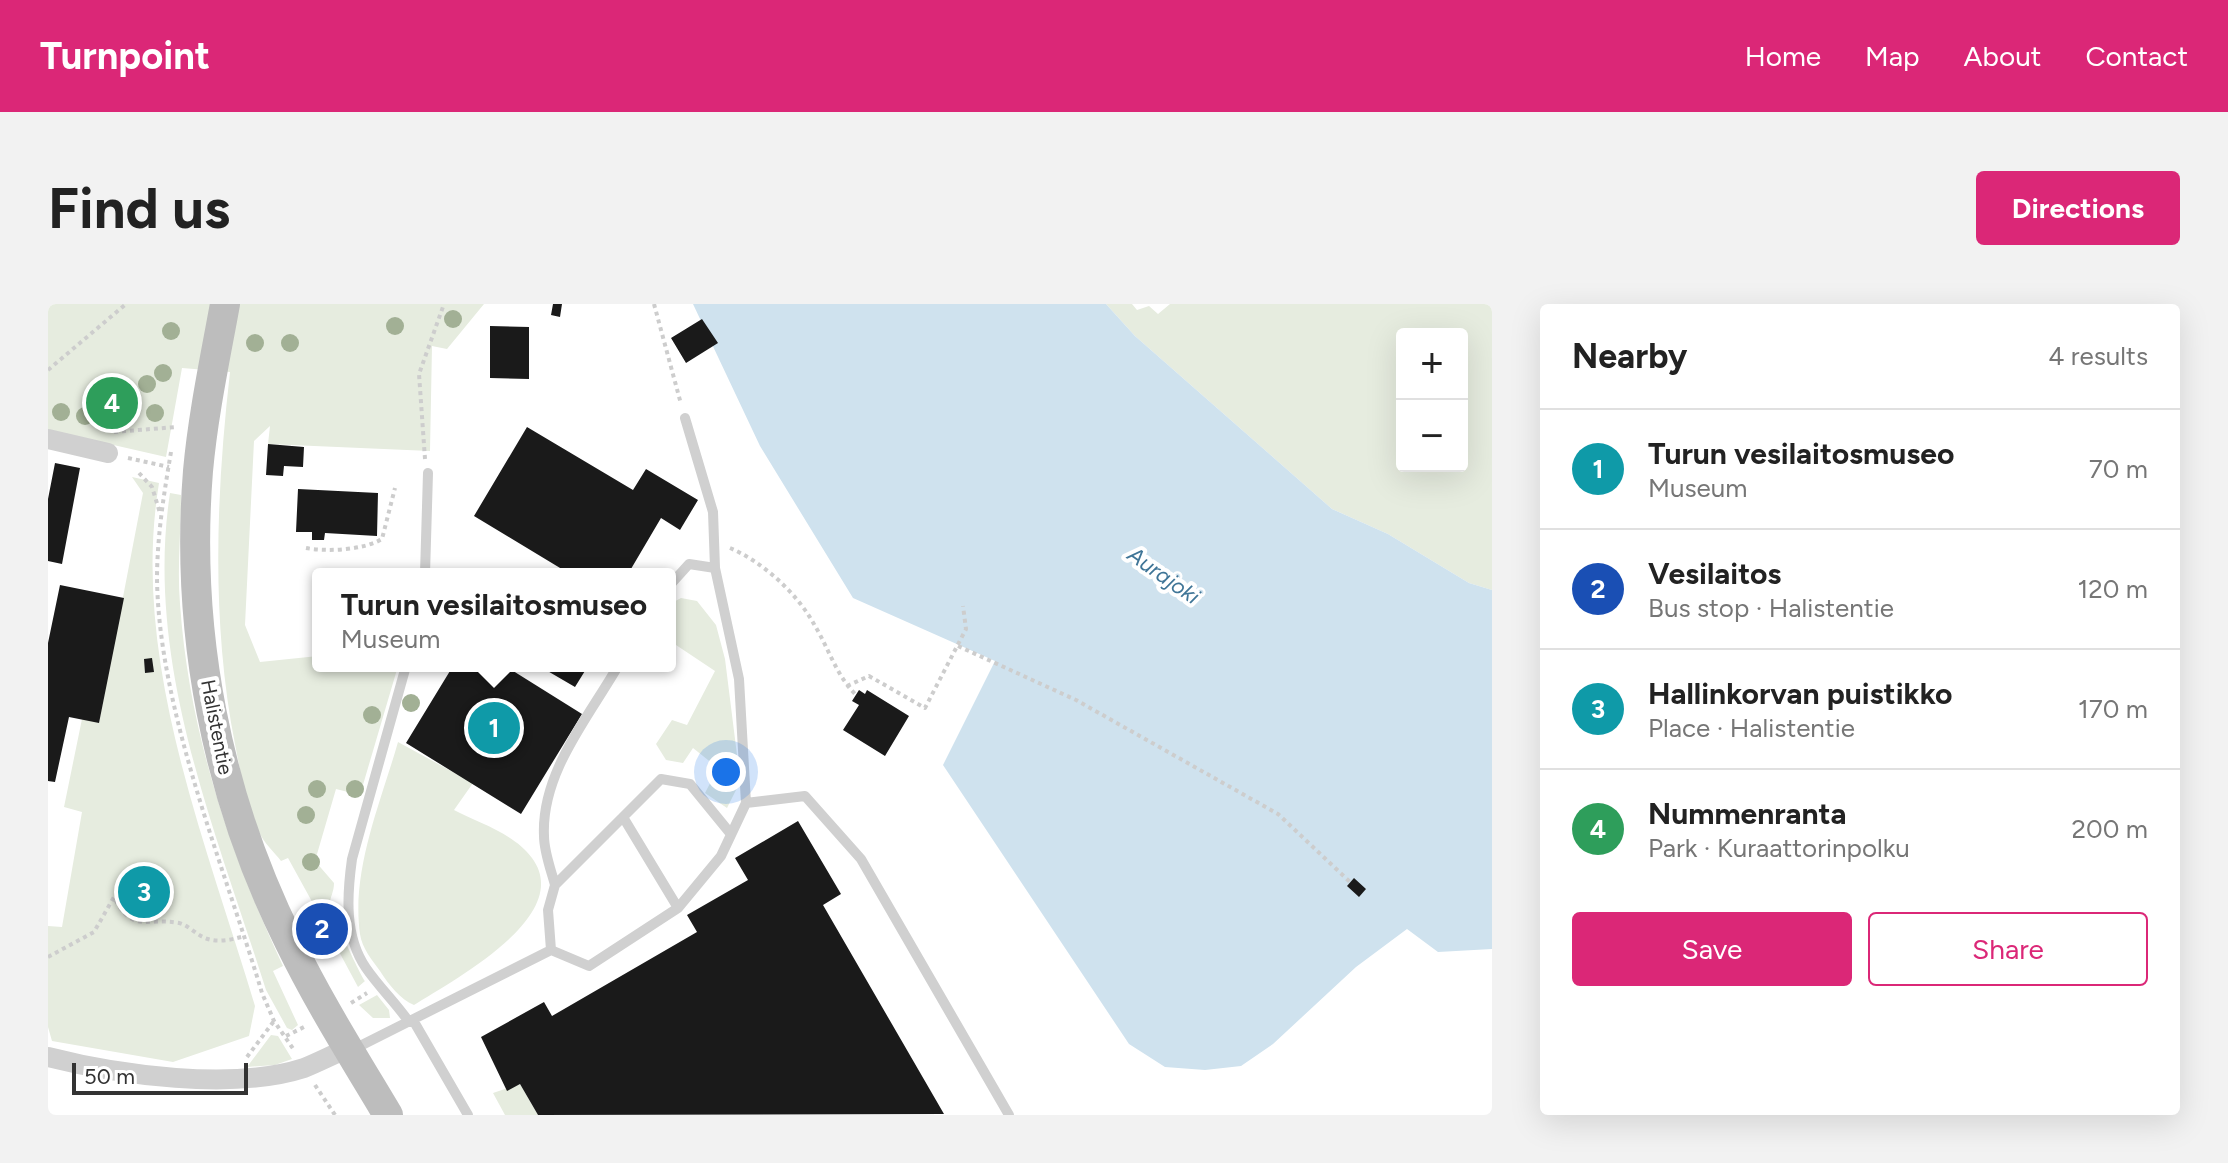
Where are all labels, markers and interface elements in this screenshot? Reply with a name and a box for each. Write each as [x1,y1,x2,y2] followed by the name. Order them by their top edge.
[40,33,210,79] text: Turnpoint
[1745,39,1821,73] text: Home
[1865,39,1920,73] text: Map
[1964,39,2041,73] text: About
[2085,39,2188,73] text: Contact
[1976,171,2180,245] button: Directions
[48,175,230,242] text: Find us
[1396,328,1468,472] map controls
[1396,328,1468,400] button: +
[1572,336,1687,377] text: Nearby
[2048,340,2148,372] text: 4 results
[86,373,138,433] pin: 4
[1396,400,1468,472] button: −
[1648,435,1954,472] text: Turun vesilaitosmuseo
[1593,453,1603,485] text: 1
[2089,453,2148,485] text: 70 m
[1648,472,1747,504] text: Museum
[1122,540,1206,610] water label: Aurajoki
[1648,555,1781,592] text: Vesilaitos
[312,568,676,672] popup
[1590,573,1606,605] text: 2
[2078,573,2148,605] text: 120 m
[341,586,647,623] text: Turun vesilaitosmuseo
[1648,592,1894,624] text: Bus stop · Halistentie
[341,623,440,655] text: Museum
[1648,675,1952,712] text: Hallinkorvan puistikko
[196,677,238,777] street label: Halistentie
[1591,693,1605,725] text: 3
[2078,693,2148,725] text: 170 m
[468,698,520,758] pin: 1
[1648,712,1855,744] text: Place · Halistentie
[706,752,746,792] your location
[1648,795,1846,832] text: Nummenranta
[1590,813,1606,845] text: 4
[2072,813,2148,845] text: 200 m
[1648,832,1910,864] text: Park · Kuraattorinpolku
[118,862,170,922] pin: 3
[296,899,348,959] pin: 2
[1572,912,1852,986] button: Save
[1868,912,2148,986] button: Share
[72,1059,248,1095] scale bar
[84,1063,135,1090] text: 50 m

